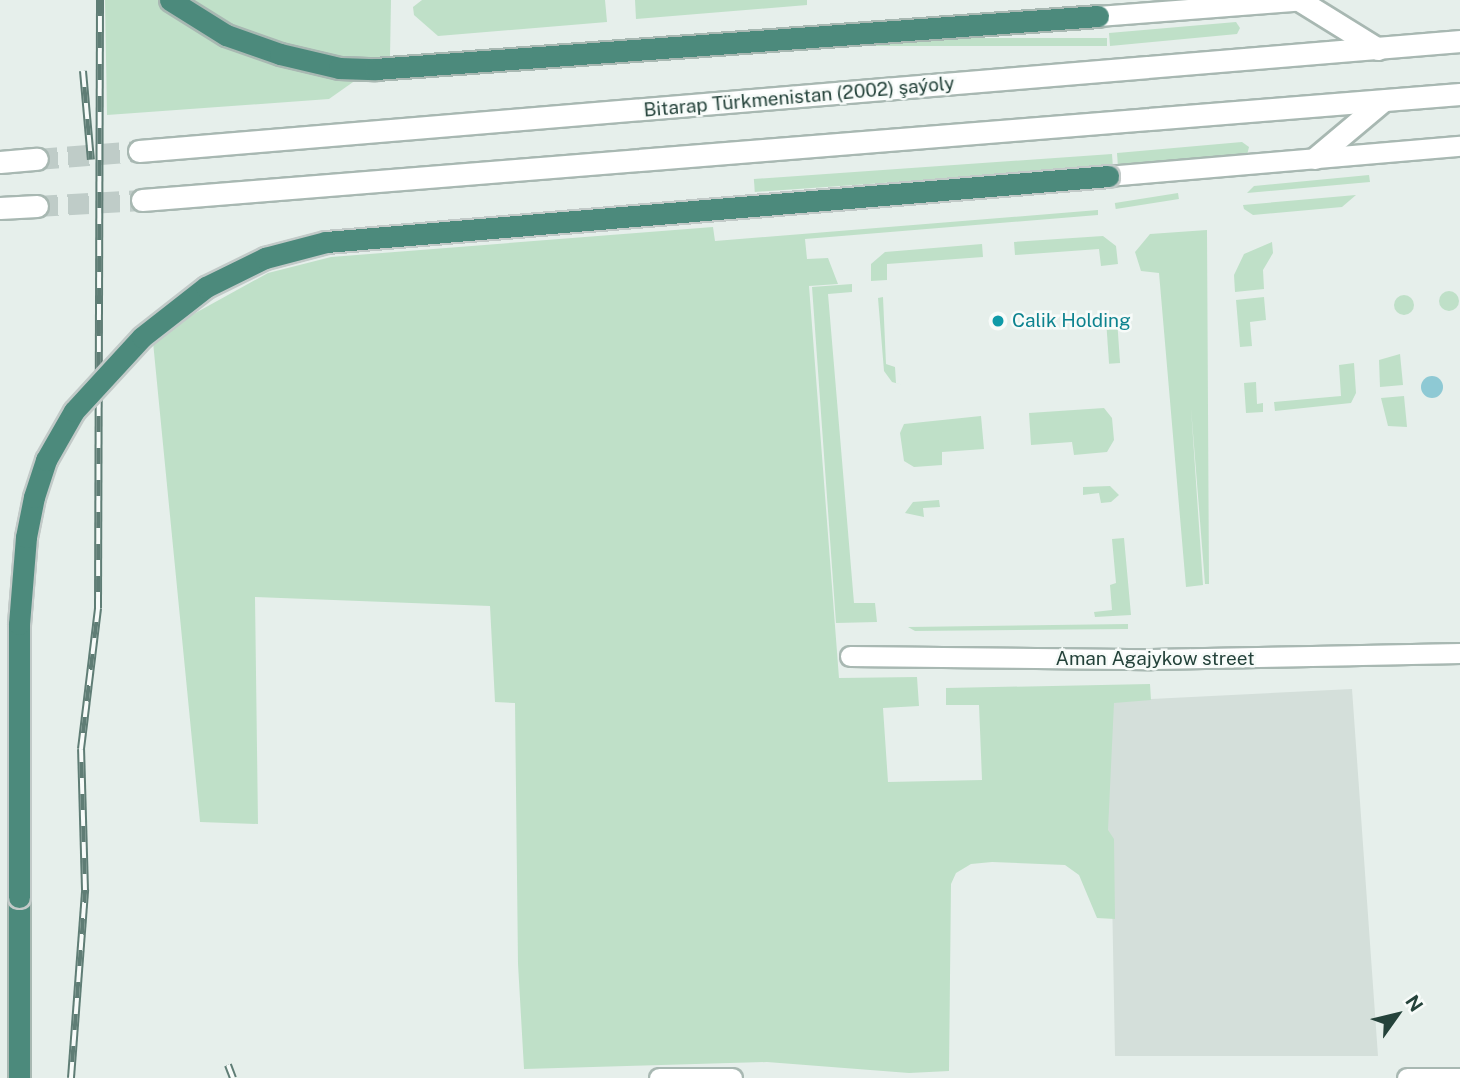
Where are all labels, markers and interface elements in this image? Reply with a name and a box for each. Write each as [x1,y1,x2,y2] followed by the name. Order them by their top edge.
[643,72,955,122] street label: Bitarap Türkmenistan (2002) şaýoly
[1012,310,1131,332] place label: Calik Holding
[990,313,1006,329] marker: Calik Holding
[1055,648,1255,670] street label: Aman Agajykow street
[1362,980,1432,1050] north arrow
[1401,991,1428,1016] text: N

